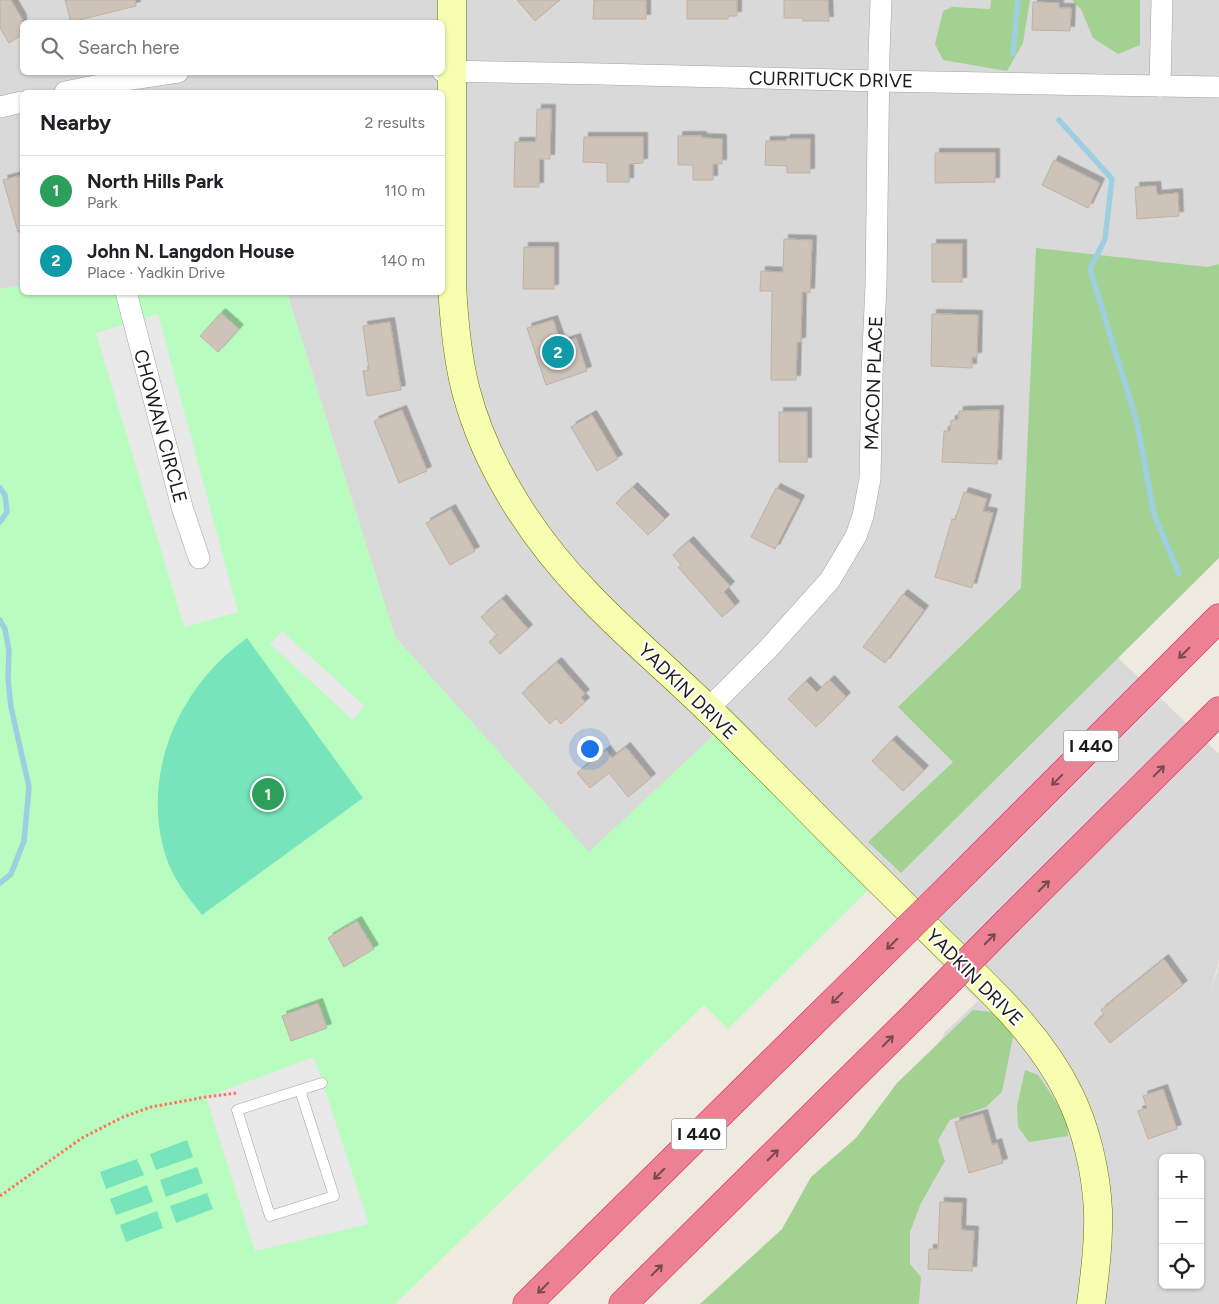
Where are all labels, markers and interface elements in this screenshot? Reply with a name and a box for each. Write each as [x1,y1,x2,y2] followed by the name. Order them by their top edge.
[20,20,445,75] search box
[38,34,66,62] icon: search
[78,36,180,59] text: Search here
[749,67,913,92] street label: CURRITUCK DRIVE
[40,110,111,135] text: Nearby
[365,113,425,132] text: 2 results
[87,170,224,193] text: North Hills Park
[53,181,59,200] text: 1
[384,181,425,200] text: 110 m
[87,193,117,212] text: Park
[87,240,294,263] text: John N. Langdon House
[51,251,61,270] text: 2
[381,251,425,270] text: 140 m
[87,263,225,282] text: Place · Yadkin Drive
[860,315,887,451] street label: MACON PLACE
[542,333,574,371] pin: 2
[129,347,192,505] street label: CHOWAN CIRCLE
[634,639,742,744] street label: YADKIN DRIVE
[1178,647,1191,659] one-way arrow
[1064,730,1118,761] road number: I 440
[577,736,603,762] your location
[1153,765,1165,777] one-way arrow
[1051,774,1063,786] one-way arrow
[252,775,284,813] pin: 1
[1038,880,1050,892] one-way arrow
[921,924,1028,1031] street label: YADKIN DRIVE
[984,933,997,945] one-way arrow
[886,938,898,950] one-way arrow
[831,992,844,1004] one-way arrow
[882,1035,894,1047] one-way arrow
[672,1118,726,1150] road number: I 440
[767,1149,779,1161] one-way arrow
[1159,1154,1204,1289] map controls
[1159,1154,1204,1199] button: +
[653,1167,665,1180] one-way arrow
[1159,1199,1204,1244] button: −
[1159,1244,1204,1289] button: locate
[651,1264,664,1276] one-way arrow
[538,1281,550,1293] one-way arrow

